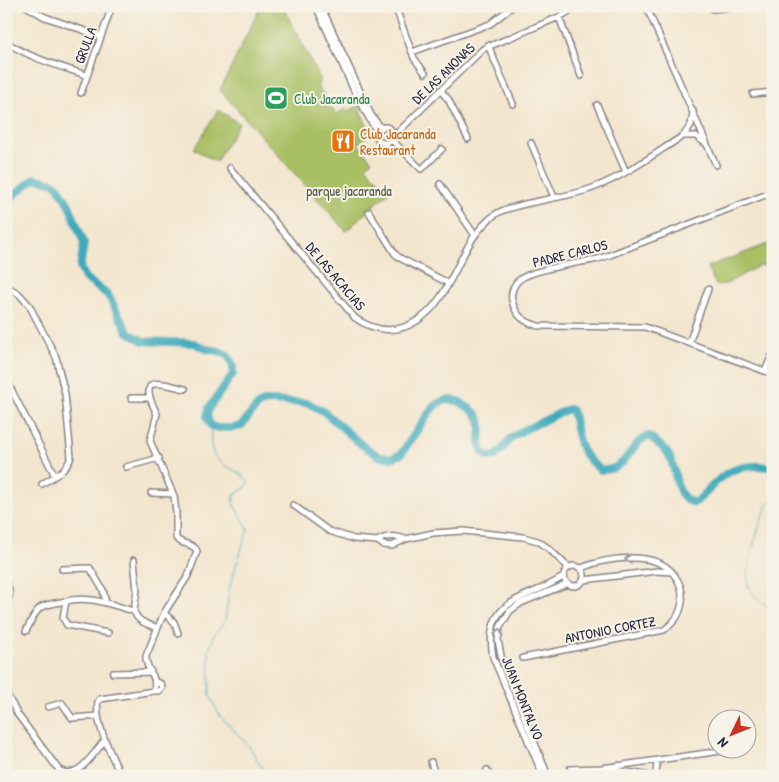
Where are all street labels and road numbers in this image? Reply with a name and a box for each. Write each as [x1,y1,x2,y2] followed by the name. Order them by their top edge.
[69,24,101,66] street label: GRULLA
[407,38,479,108] street label: DE LAS ANONAS
[531,234,610,271] street label: PADRE CARLOS
[302,238,370,314] street label: DE LAS ACACIAS
[563,611,657,647] street label: ANTONIO CORTEZ
[498,654,548,743] street label: JUAN MONTALVO

